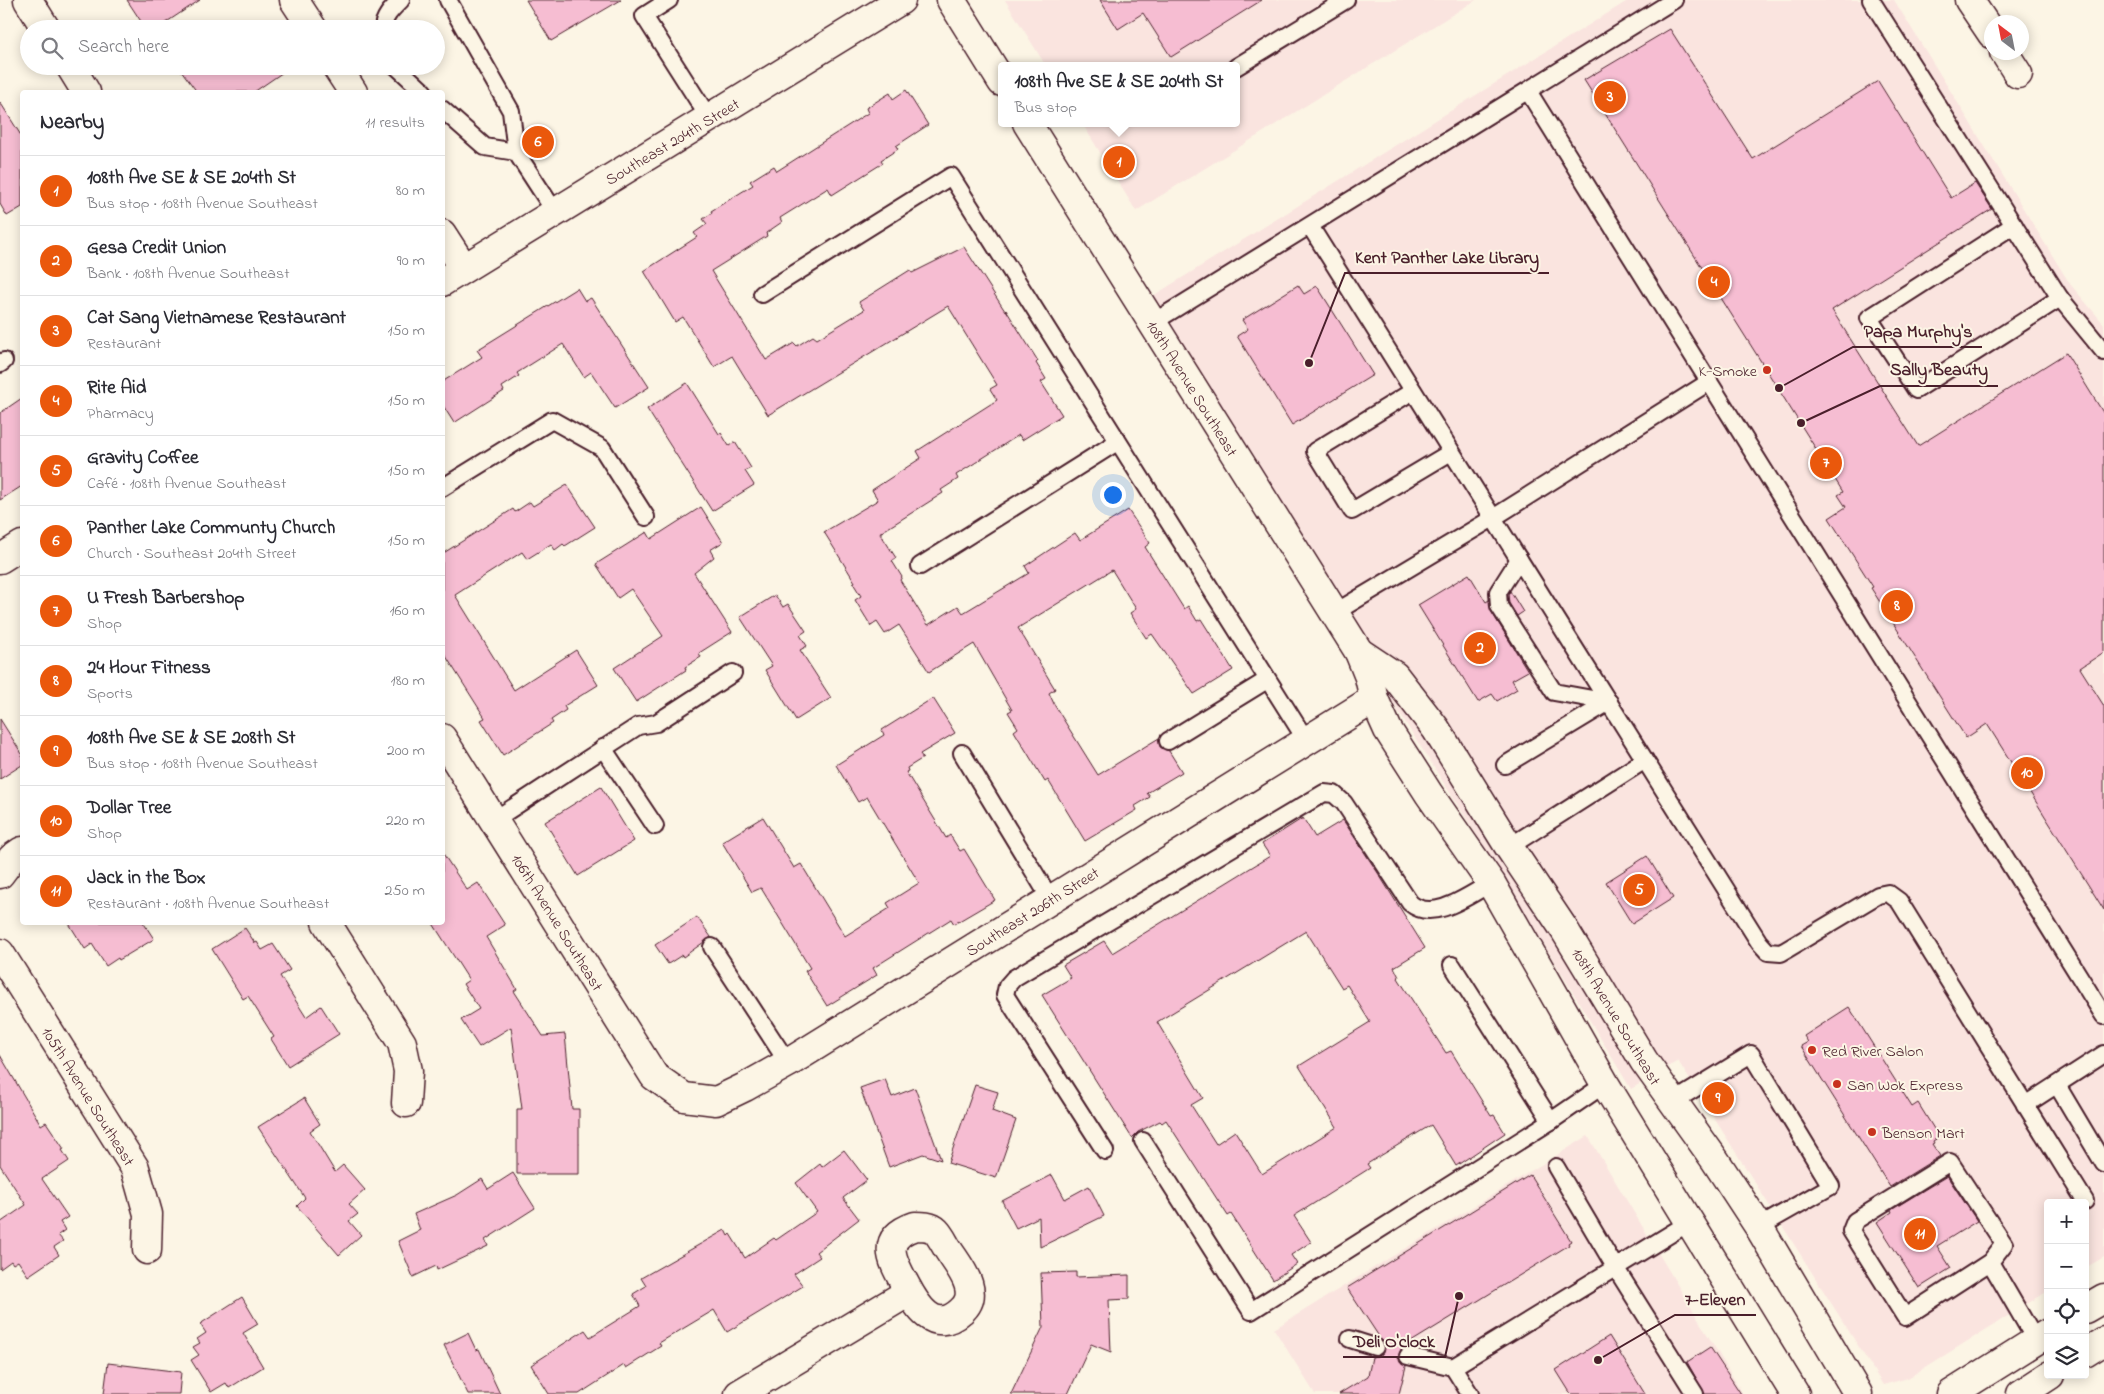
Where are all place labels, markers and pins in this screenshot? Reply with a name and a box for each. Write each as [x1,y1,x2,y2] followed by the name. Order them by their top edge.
[1594,78,1626,116] pin: 3
[522,123,554,161] pin: 6
[1103,143,1135,181] pin: 1
[1345,240,1549,273] callout: Kent Panther Lake Library
[1698,263,1730,301] pin: 4
[1853,314,1982,347] callout: Papa Murphy's
[1880,353,1998,386] callout: Sally Beauty
[1699,360,1758,384] place label: K-Smoke
[1761,364,1773,376] marker: K-Smoke
[1810,444,1842,482] pin: 7
[1881,587,1913,625] pin: 8
[1464,629,1496,667] pin: 2
[2011,754,2043,792] pin: 10
[1623,871,1655,909] pin: 5
[1822,1040,1923,1064] place label: Red River Salon
[1806,1044,1818,1056] marker: Red River Salon
[1847,1074,1963,1098] place label: San Wok Express
[1831,1078,1843,1090] marker: San Wok Express
[1702,1079,1734,1117] pin: 9
[1881,1122,1965,1146] place label: Benson Mart
[1866,1126,1878,1138] marker: Benson Mart
[1904,1215,1936,1253] pin: 11
[1675,1282,1756,1315] callout: 7-Eleven
[1343,1324,1445,1357] callout: Deli O'clock

